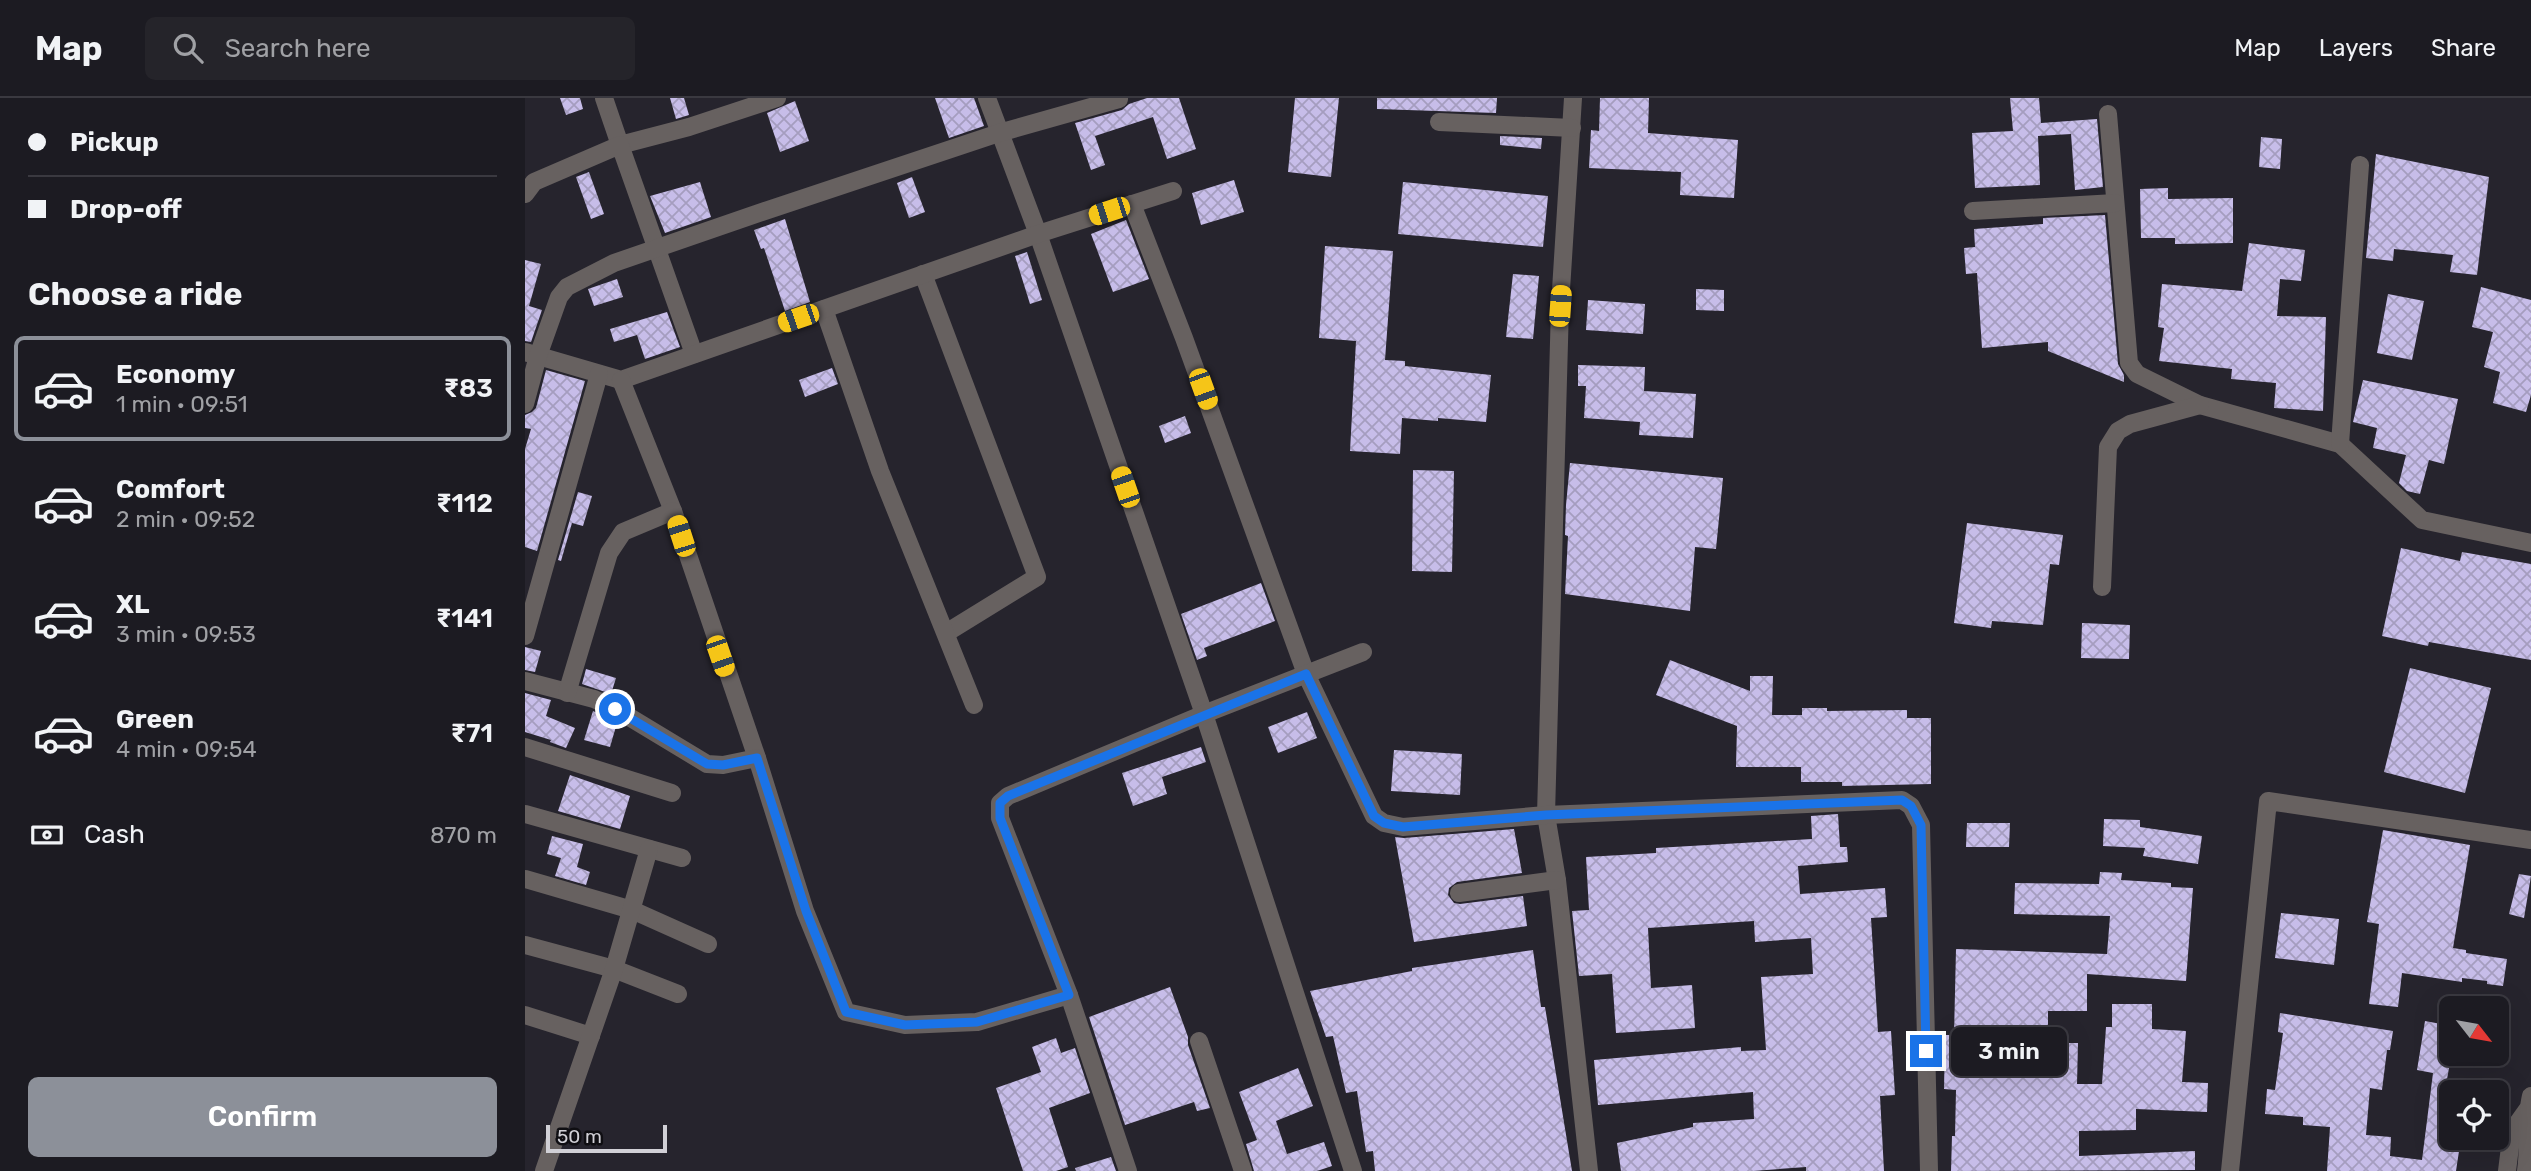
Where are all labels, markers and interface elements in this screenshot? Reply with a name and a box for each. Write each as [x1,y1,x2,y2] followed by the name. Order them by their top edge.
[145,17,635,80] search box
[35,29,103,68] text: Map
[169,29,207,67] icon: search
[225,33,370,64] text: Search here
[2234,34,2281,62] text: Map
[2319,34,2393,62] text: Layers
[2431,34,2496,62] text: Share
[70,127,159,158] text: Pickup
[70,194,182,225] text: Drop-off
[1086,195,1133,227] car
[28,275,242,313] text: Choose a ride
[1549,284,1572,328] car
[775,301,822,335] car
[32,357,95,420] icon: car
[116,359,235,390] text: Economy
[1186,366,1221,412] car
[443,373,493,404] text: ₹83
[116,390,248,418] text: 1 min · 09:51
[1109,464,1142,510] car
[32,472,95,535] icon: car
[116,474,225,505] text: Comfort
[436,488,493,519] text: ₹112
[116,505,255,533] text: 2 min · 09:52
[665,513,698,559] car
[32,587,95,650] icon: car
[116,589,149,620] text: XL
[436,603,493,634] text: ₹141
[116,620,256,648] text: 3 min · 09:53
[704,633,737,679] car
[599,693,631,725] route start
[32,702,95,765] icon: car
[116,704,194,735] text: Green
[451,718,493,749] text: ₹71
[116,735,257,763] text: 4 min · 09:54
[28,816,66,854] icon: cash
[84,819,145,850] text: Cash
[430,821,497,849] text: 870 m
[2439,996,2509,1066] north arrow
[2439,996,2509,1150] map controls
[1951,1026,2066,1076] callout: 3 min
[1910,1035,1942,1067] route end
[1978,1037,2040,1065] text: 3 min
[28,1077,497,1157] button: Confirm
[2439,1080,2509,1150] button: locate
[546,1122,667,1154] scale bar
[557,1125,602,1148] text: 50 m

